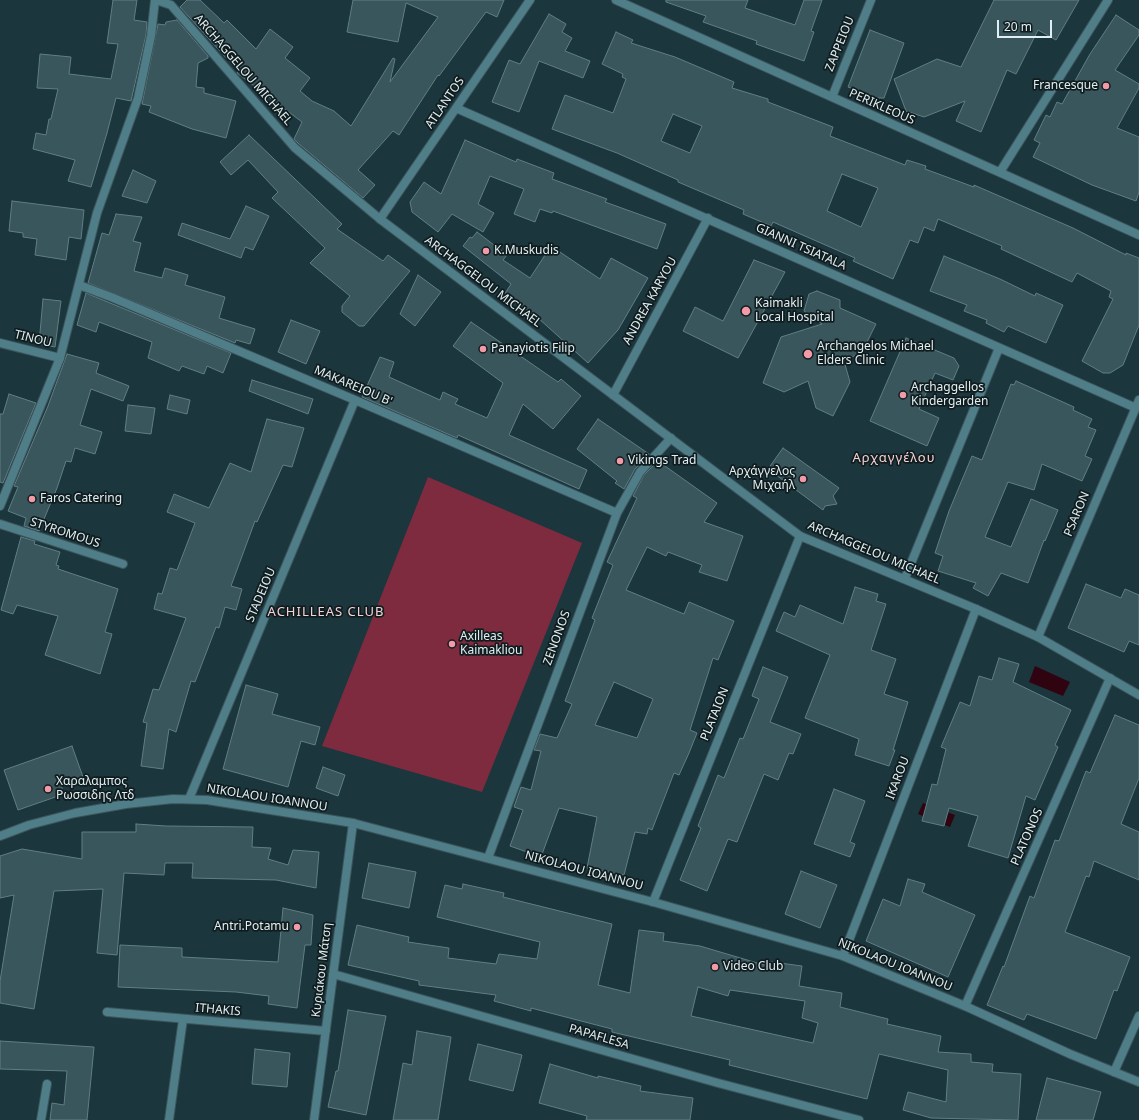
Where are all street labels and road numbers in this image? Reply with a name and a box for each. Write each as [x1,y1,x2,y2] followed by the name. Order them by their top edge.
[191,11,295,129] street label: ARCHAGGELOU MICHAEL
[822,14,858,74] street label: ZAPPEIOU
[423,75,467,131] street label: ATLANTOS
[847,86,917,128] street label: PERIKLEOUS
[754,221,848,273] street label: GIANNI TSIATALA
[422,233,544,331] street label: ARCHAGGELOU MICHAEL
[620,255,680,347] street label: ANDREA KARYOU
[13,327,53,351] street label: TINOU
[312,363,394,409] street label: MAKAREIOU B'
[1061,489,1093,539] street label: PSARON
[28,515,102,551] street label: STYROMOUS
[806,519,942,587] street label: ARCHAGGELOU MICHAEL
[243,566,279,624] street label: STADEIOU
[540,609,574,667] street label: ZENONOS
[698,685,732,743] street label: PLATAION
[883,755,913,801] street label: IKAROU
[206,781,328,815] street label: NIKOLAOU IOANNOU
[1008,806,1046,868] street label: PLATONOS
[523,848,645,894] street label: NIKOLAOU IOANNOU
[309,922,335,1018] street label: Κυριάκου Μάτση
[836,935,954,995] street label: NIKOLAOU IOANNOU
[195,1001,241,1019] street label: ITHAKIS
[567,1022,631,1052] street label: PAPAFLESA

